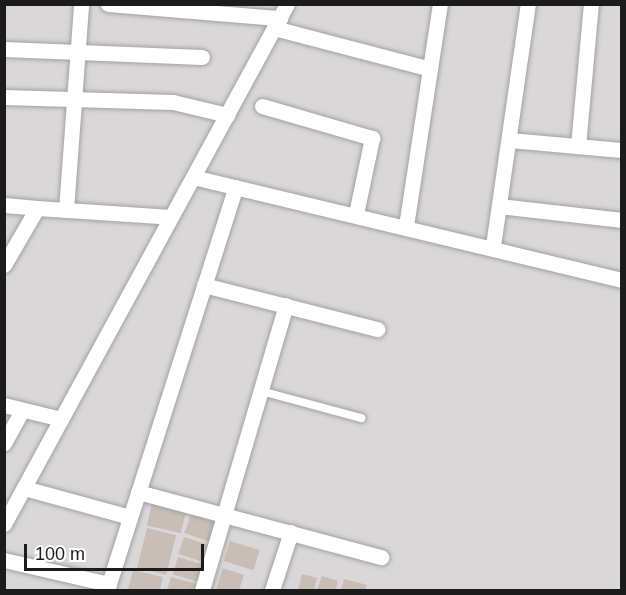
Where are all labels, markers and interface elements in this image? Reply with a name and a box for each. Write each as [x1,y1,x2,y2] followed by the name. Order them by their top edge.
[27,532,207,570] scale bar
[35,544,85,564] text: 100 m

